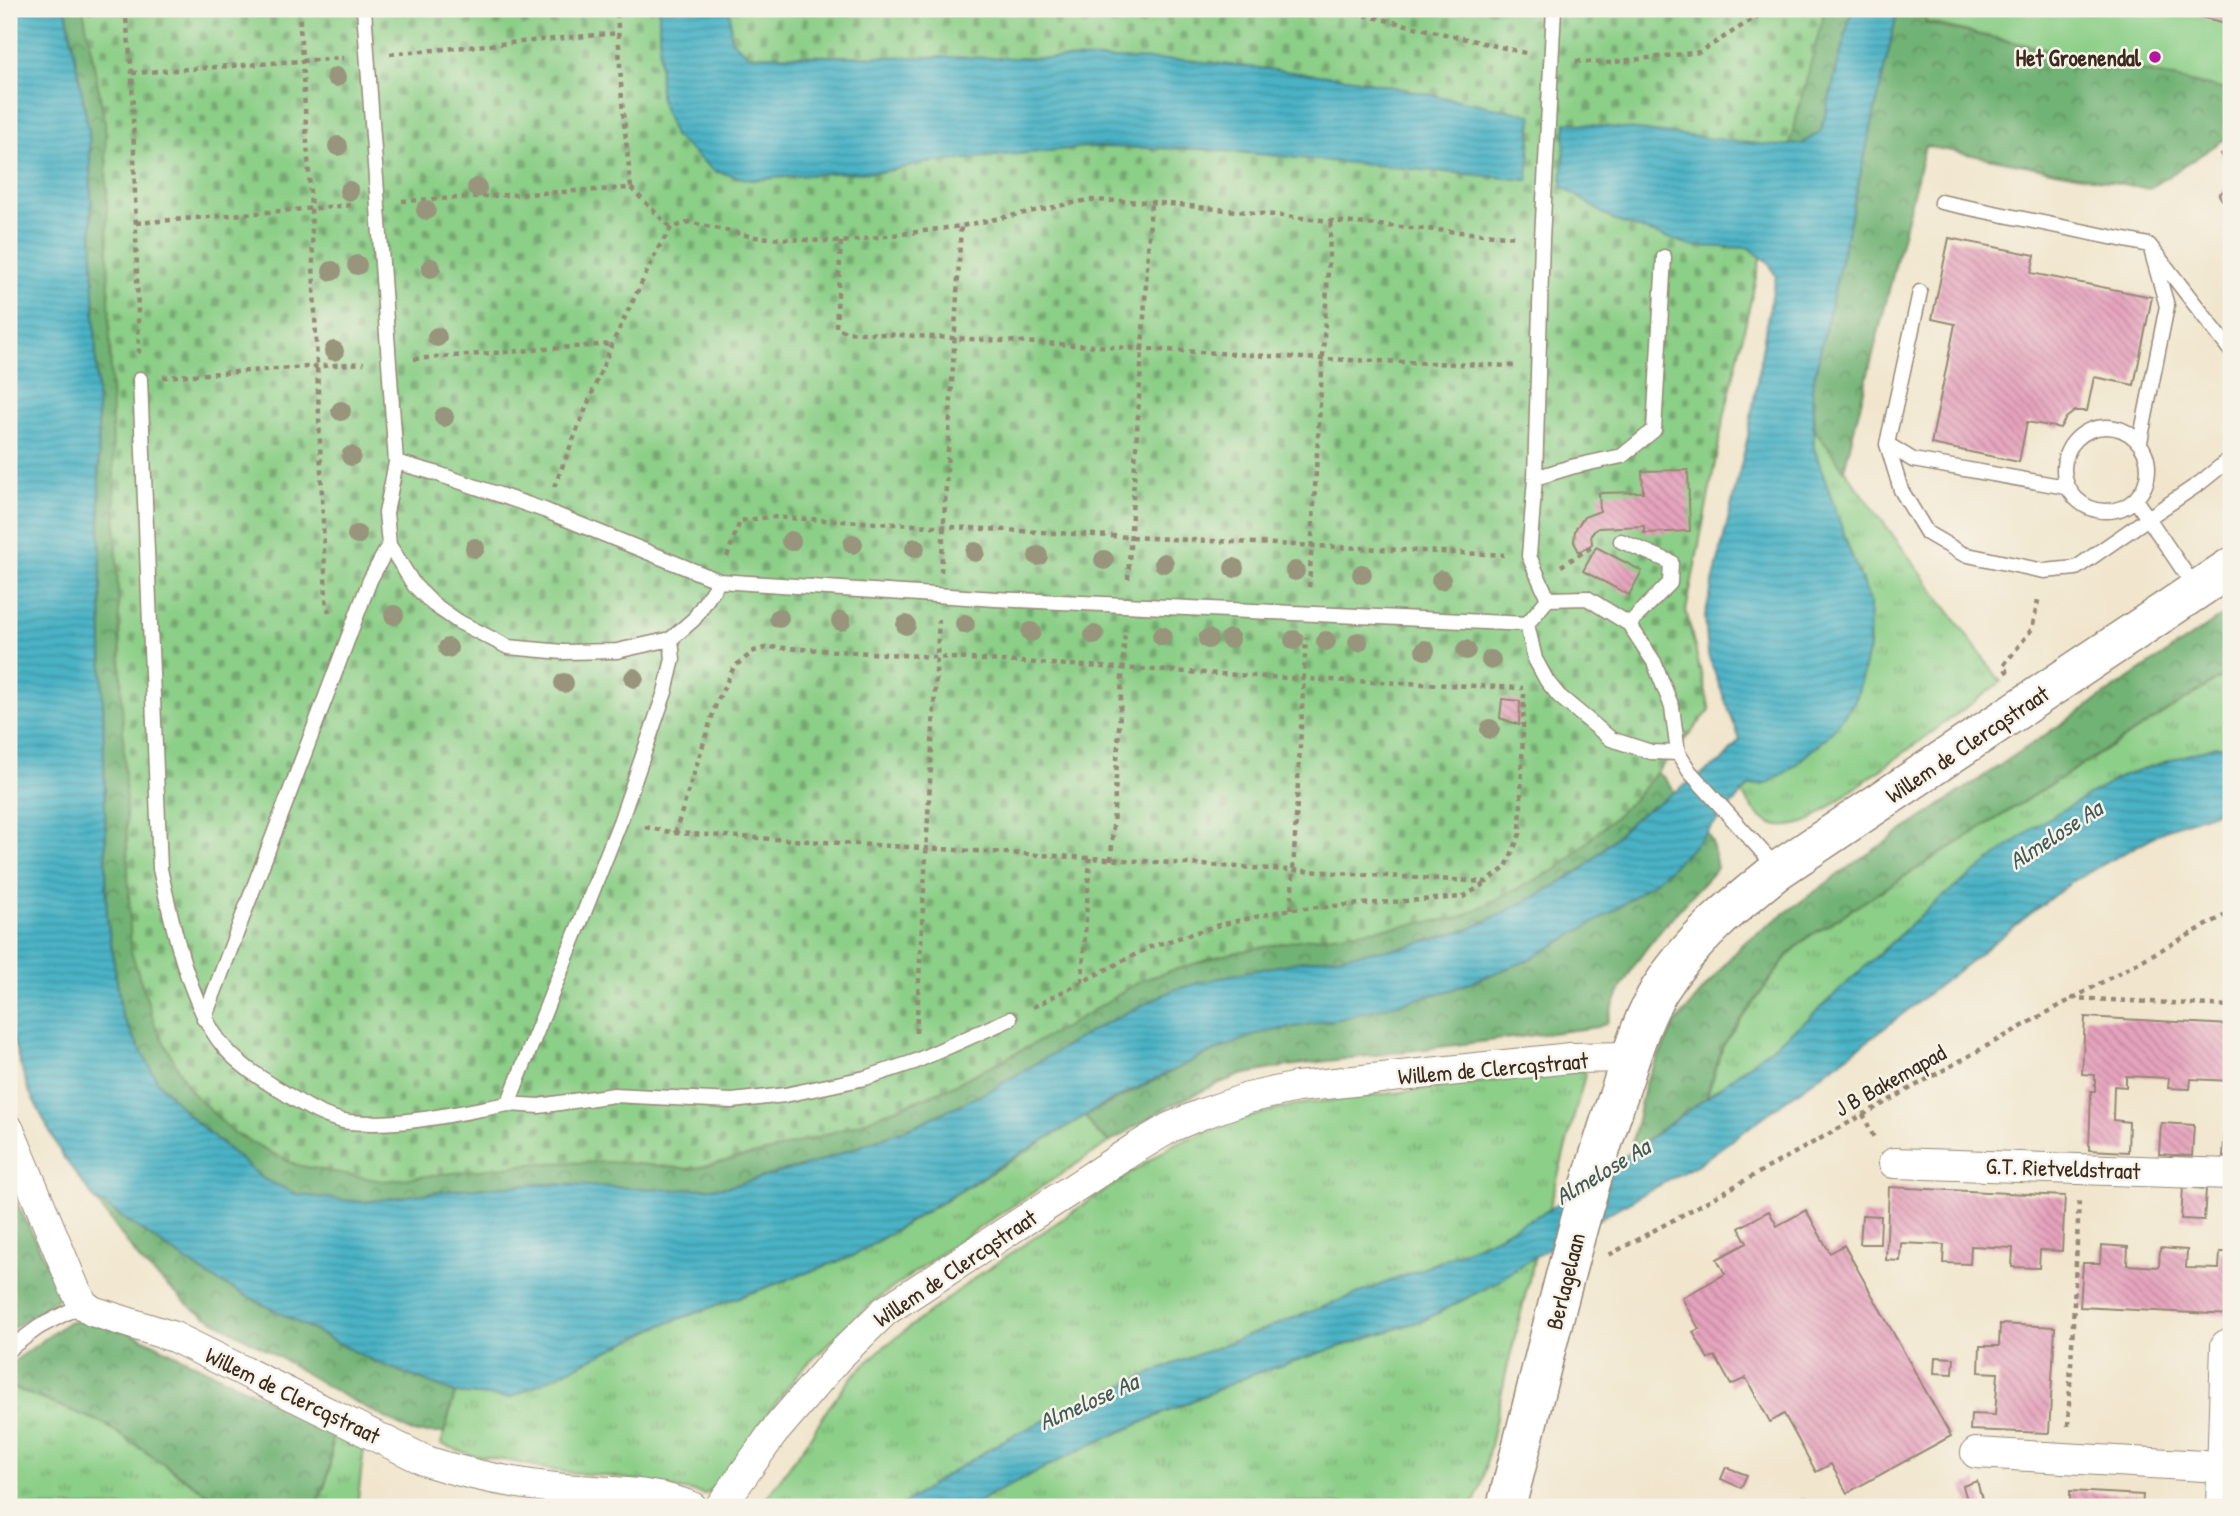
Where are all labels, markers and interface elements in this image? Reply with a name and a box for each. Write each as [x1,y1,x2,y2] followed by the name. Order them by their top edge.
[2016,42,2142,73] place label: Het Groenendal
[2147,49,2163,65] marker: Het Groenendal
[1879,677,2056,810] street label: Willem de Clercqstraat
[2002,790,2110,876] water label: Almelose Aa
[1829,1037,1951,1123] street label: J B Bakemapad
[1397,1044,1590,1092] street label: Willem de Clercqstraat
[1549,1129,1658,1212] water label: Almelose Aa
[1985,1150,2142,1186] street label: G.T. Rietveldstraat
[867,1201,1044,1334] street label: Willem de Clercqstraat
[1538,1229,1592,1333] street label: Berlagelaan
[201,1339,386,1451] street label: Willem de Clercqstraat
[1033,1364,1145,1437] water label: Almelose Aa

